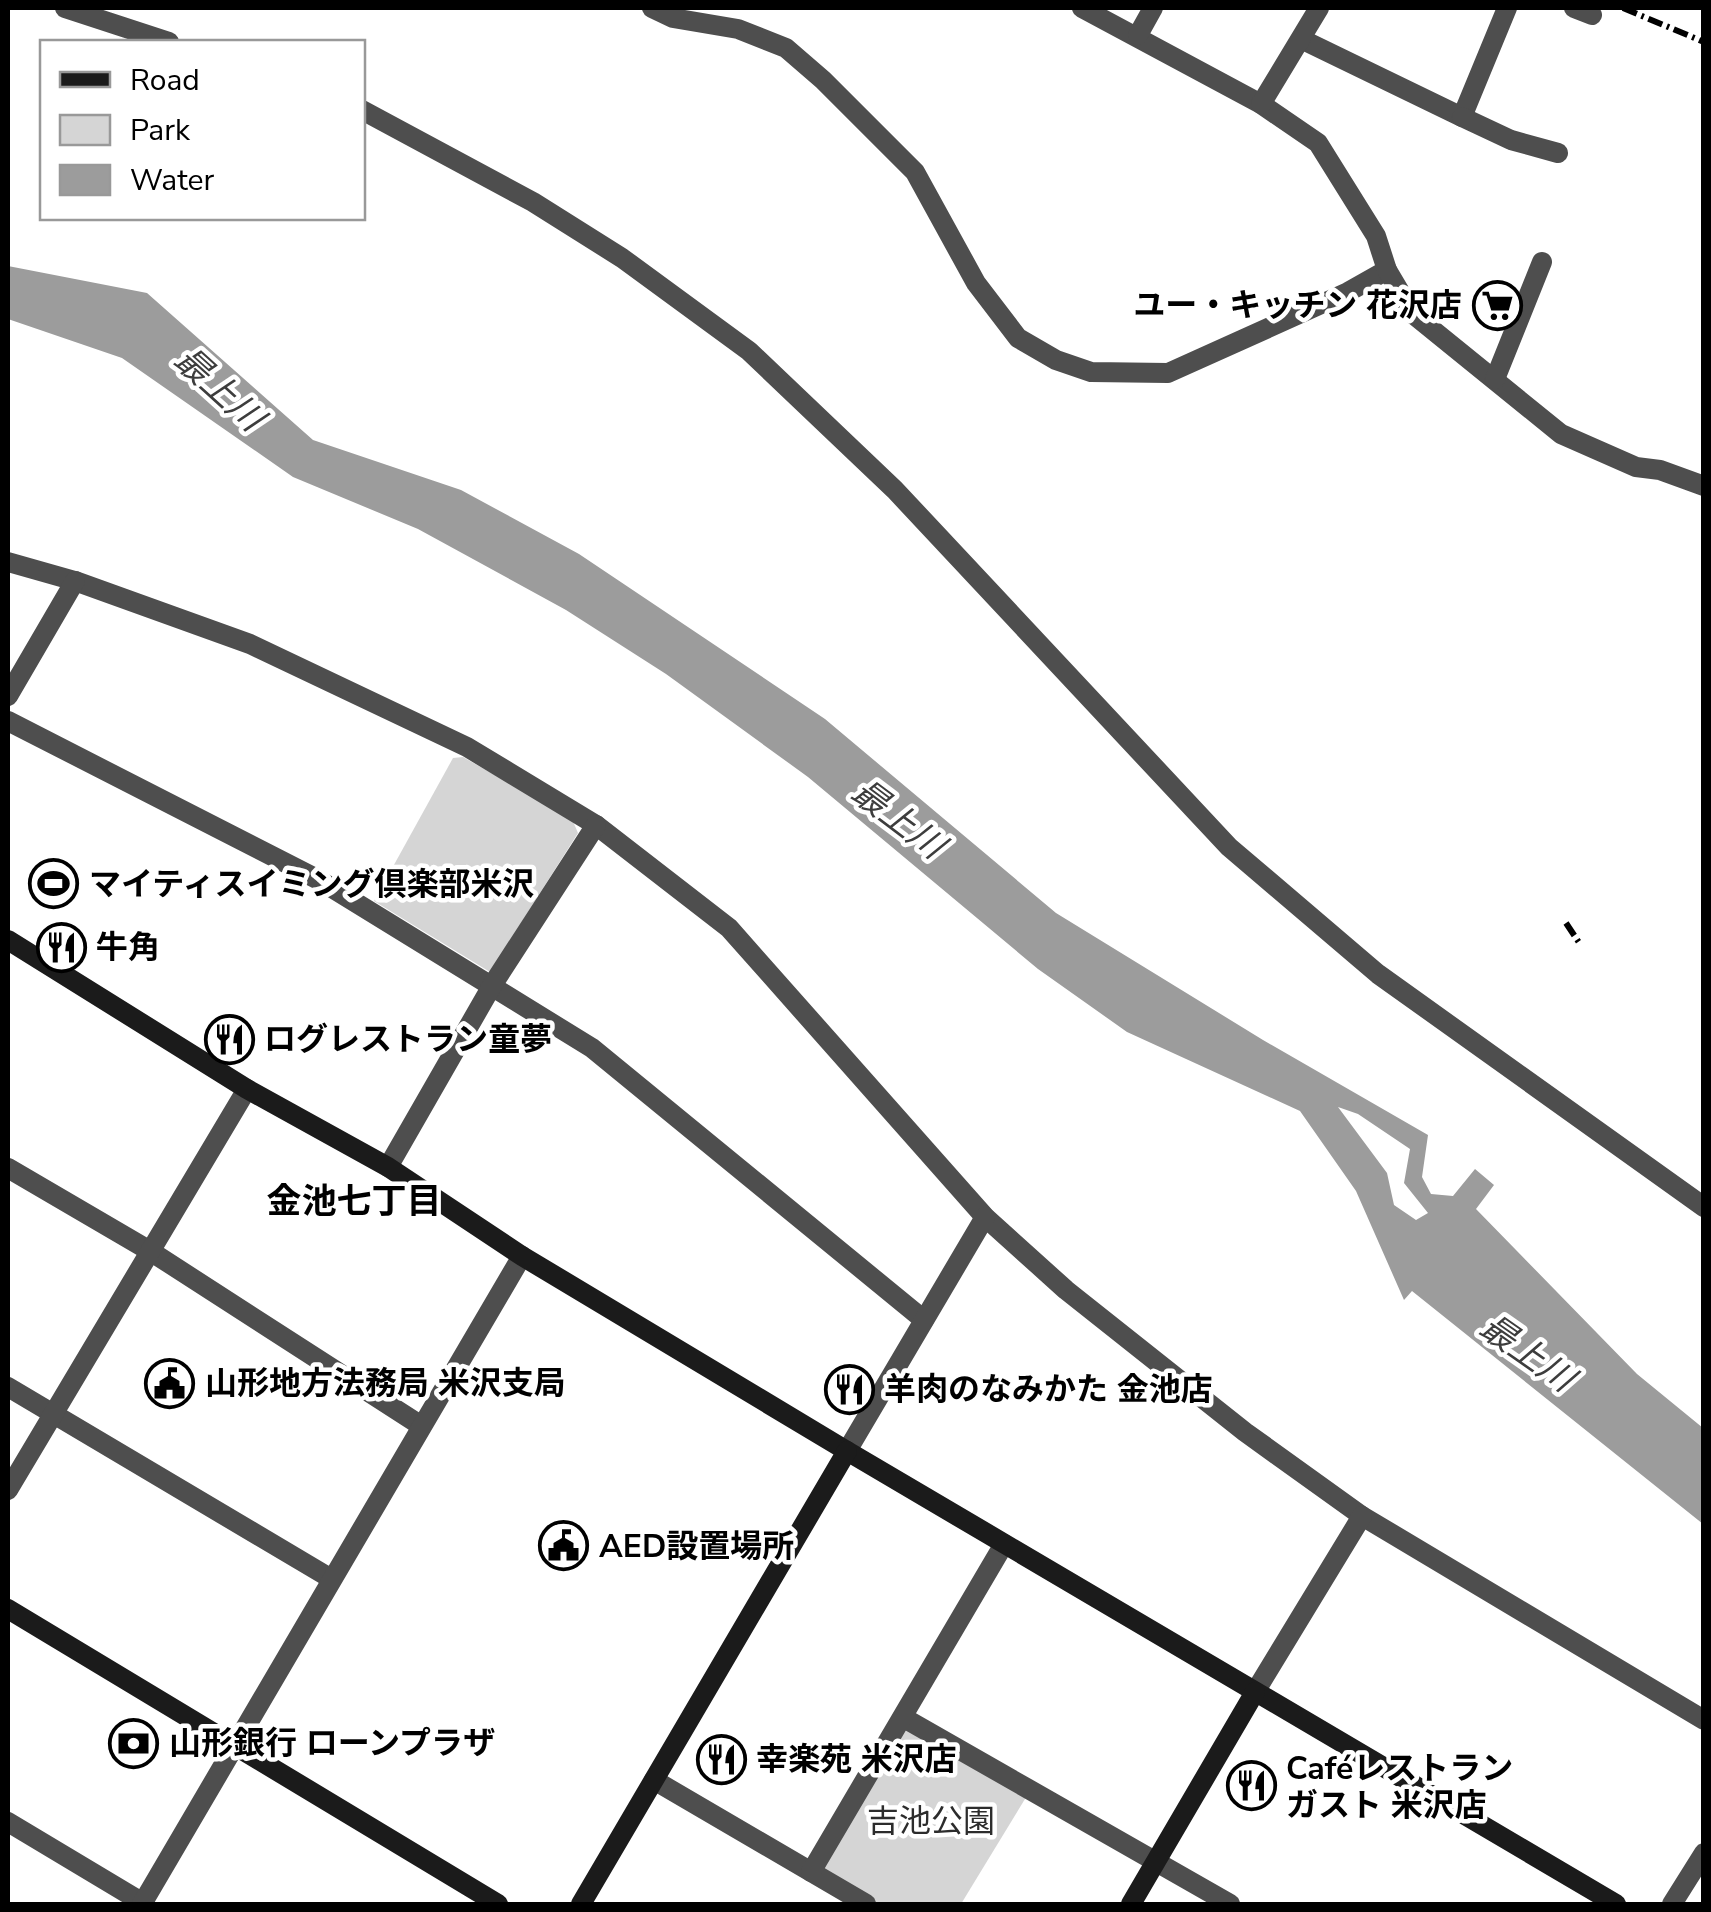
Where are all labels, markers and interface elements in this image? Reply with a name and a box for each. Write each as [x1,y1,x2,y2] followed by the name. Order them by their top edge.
[40,40,365,220] legend
[130,60,200,101] text: Road
[130,110,191,151] text: Park
[130,160,215,201] text: Water
[1471,279,1523,331] supermarket icon: ユー・キッチン 花沢店
[1133,284,1462,327] place label: ユー・キッチン 花沢店
[164,336,277,444] water label: 最上川
[842,769,957,872] water label: 最上川
[28,858,80,910] sports icon: マイティスイミング倶楽部米沢
[89,863,534,906] place label: マイティスイミング倶楽部米沢
[35,921,87,973] restaurant icon: 牛角
[96,926,160,969] place label: 牛角
[203,1013,255,1065] restaurant icon: ログレストラン童夢
[264,1018,552,1061] place label: ログレストラン童夢
[266,1178,442,1225] district label: 金池七丁目
[1471,1304,1587,1405] water label: 最上川
[144,1357,196,1409] public building icon: 山形地方法務局 米沢支局
[205,1362,566,1405] place label: 山形地方法務局 米沢支局
[823,1363,875,1415] restaurant icon: 羊肉のなみかた 金池店
[884,1368,1213,1411] place label: 羊肉のなみかた 金池店
[538,1520,590,1572] public building icon: AED設置場所
[599,1525,794,1568] place label: AED設置場所
[108,1717,160,1769] bank icon: 山形銀行 ローンプラザ
[169,1722,495,1765] place label: 山形銀行 ローンプラザ
[695,1733,747,1785] restaurant icon: 幸楽苑 米沢店
[756,1738,957,1781] place label: 幸楽苑 米沢店
[1286,1747,1513,1827] place label: Caféレストラン ガスト 米沢店
[1225,1760,1277,1812] restaurant icon: Caféレストラン ガスト 米沢店
[867,1800,995,1843] park label: 吉池公園

